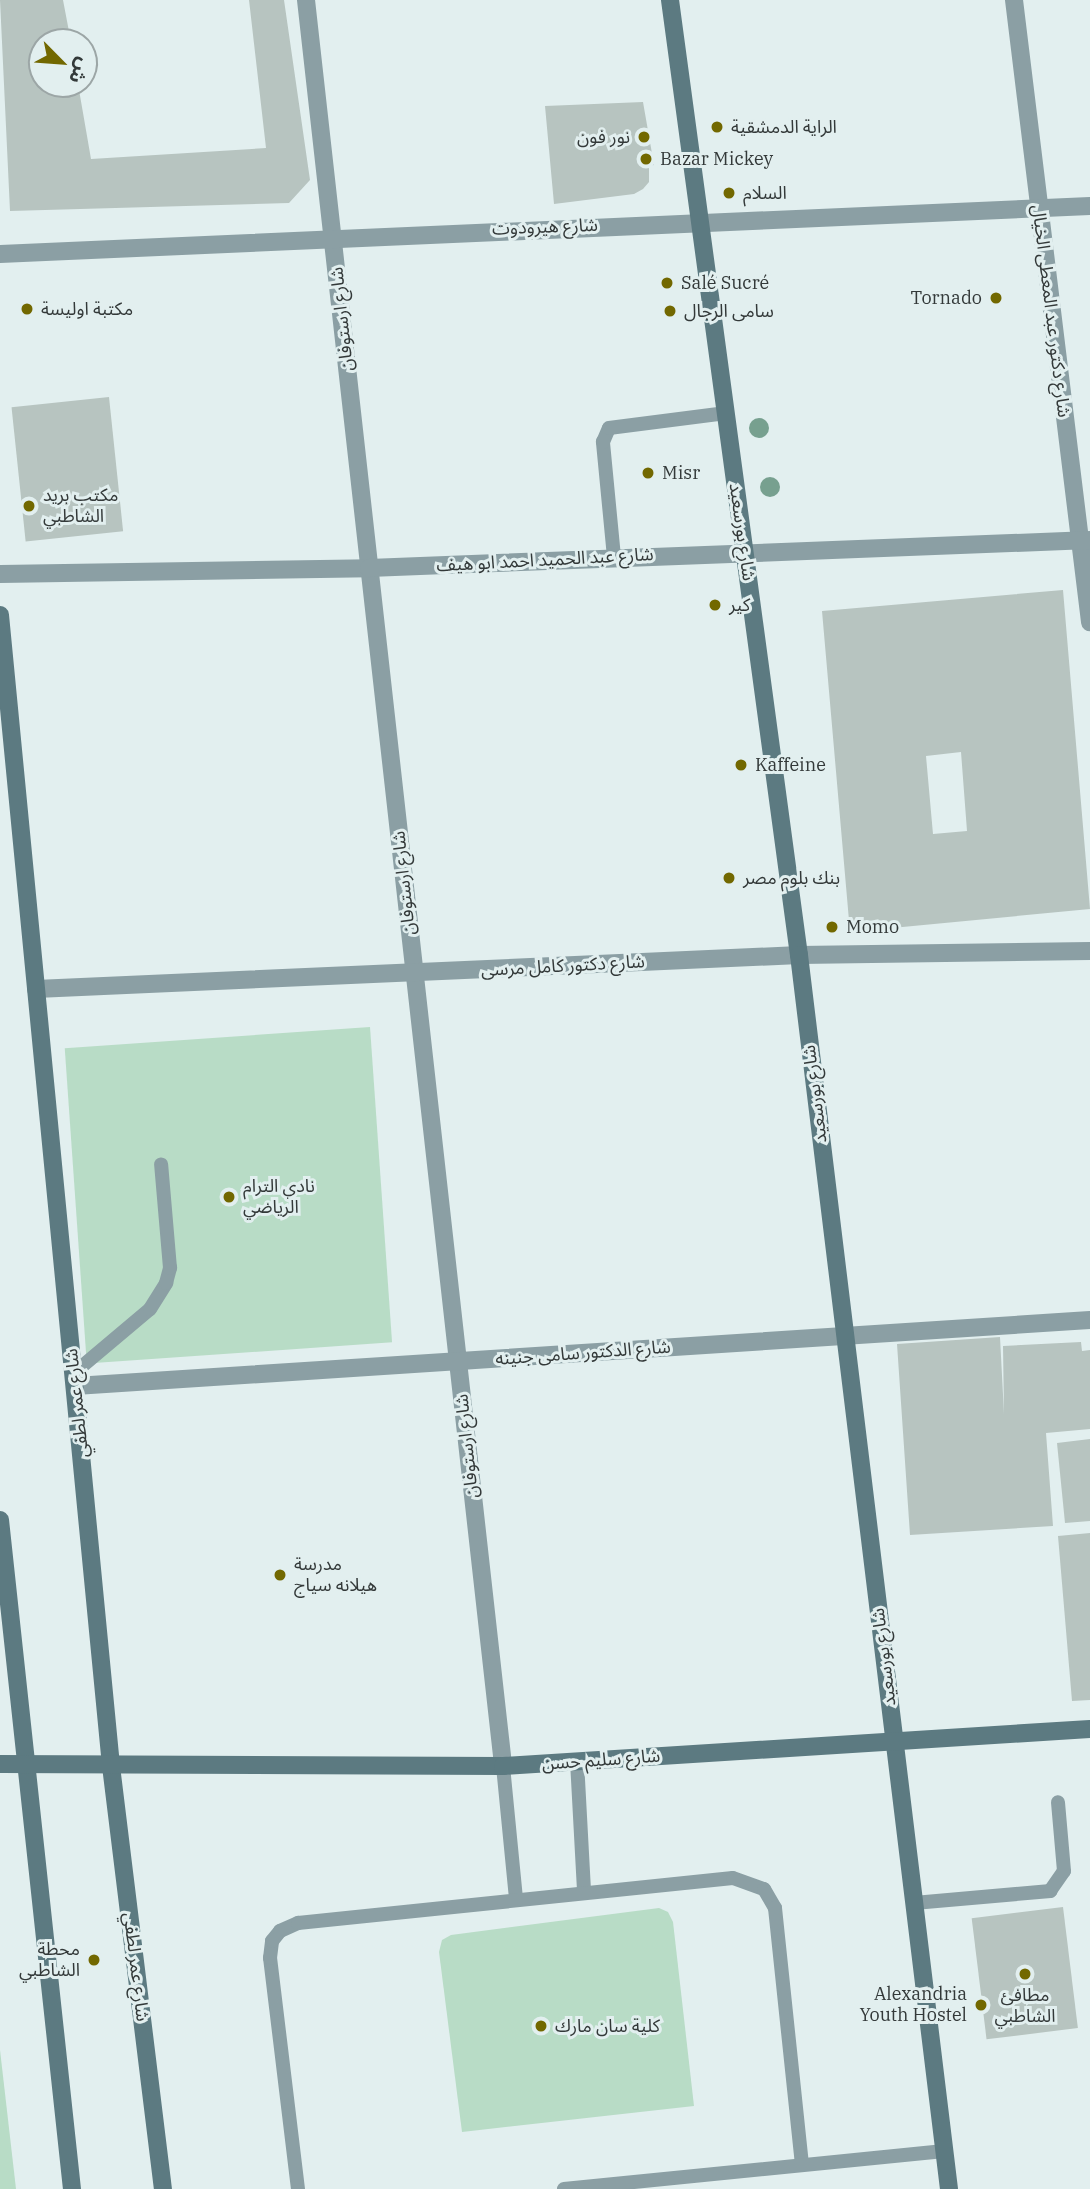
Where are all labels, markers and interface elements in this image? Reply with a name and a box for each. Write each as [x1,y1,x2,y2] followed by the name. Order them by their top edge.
[28,28,98,98] north arrow
[64,54,97,88] text: ش
[731,116,837,138] place label: الراية الدمشقية
[709,119,725,135] marker: الراية الدمشقية
[577,126,630,148] place label: نور فون
[636,129,652,145] marker: نور فون
[660,148,773,170] place label: Bazar Mickey
[638,151,654,167] marker: Bazar Mickey
[743,182,787,204] place label: السلام
[721,185,737,201] marker: السلام
[1027,203,1075,419] street label: شارع دكتور عبد المعطى الخيال
[492,214,598,240] street label: شارع هيرودوت
[326,266,358,372] street label: شارع ارستوفان
[681,272,769,294] place label: Salé Sucré
[659,275,675,291] marker: Salé Sucré
[911,287,982,309] place label: Tornado
[988,290,1004,306] marker: Tornado
[41,298,133,320] place label: مكتبة اوليسة
[684,300,774,322] place label: سامى الرجال
[19,301,35,317] marker: مكتبة اوليسة
[662,303,678,319] marker: سامى الرجال
[662,462,700,484] place label: Misr
[640,465,656,481] marker: Misr
[724,482,760,582] street label: شارع بورسعيد
[43,485,119,528] place label: مكتب بريد الشاطبي
[21,498,37,514] marker: مكتب بريد الشاطبي
[436,544,654,576] street label: شارع عبد الحميد احمد ابو هيف
[729,594,750,616] place label: كير
[707,597,723,613] marker: كير
[755,754,826,776] place label: Kaffeine
[733,757,749,773] marker: Kaffeine
[388,830,420,936] street label: شارع ارستوفان
[743,867,840,889] place label: بنك بلوم مصر
[721,870,737,886] marker: بنك بلوم مصر
[846,916,899,938] place label: Momo
[824,919,840,935] marker: Momo
[481,951,645,981] street label: شارع دكتور كامل مرسى
[798,1044,832,1144] street label: شارع بورسعيد
[243,1176,315,1218] place label: نادي الترام الرياضي
[221,1189,237,1205] marker: نادي الترام الرياضي
[495,1336,671,1370] street label: شارع الدكتور سامى جنينه
[61,1347,93,1459] street label: شارع عمر لطفي
[451,1393,483,1499] street label: شارع ارستوفان
[294,1554,377,1596] place label: مدرسة هيلانه سياج
[272,1567,288,1583] marker: مدرسة هيلانه سياج
[867,1607,901,1707] street label: شارع بورسعيد
[541,1745,661,1775] street label: شارع سليم حسن
[119,1911,153,2023] street label: شارع عمر لطفي
[19,1939,80,1982] place label: محطة الشاطبي
[86,1952,102,1968] marker: محطة الشاطبي
[1017,1966,1033,1982] marker: مطافئ الشاطبي
[859,1984,967,2026] place label: Alexandria Youth Hostel
[994,1985,1056,2028] place label: مطافئ الشاطبي
[973,1997,989,2013] marker: Alexandria Youth Hostel
[555,2015,660,2037] place label: كلية سان مارك
[533,2018,549,2034] marker: كلية سان مارك

